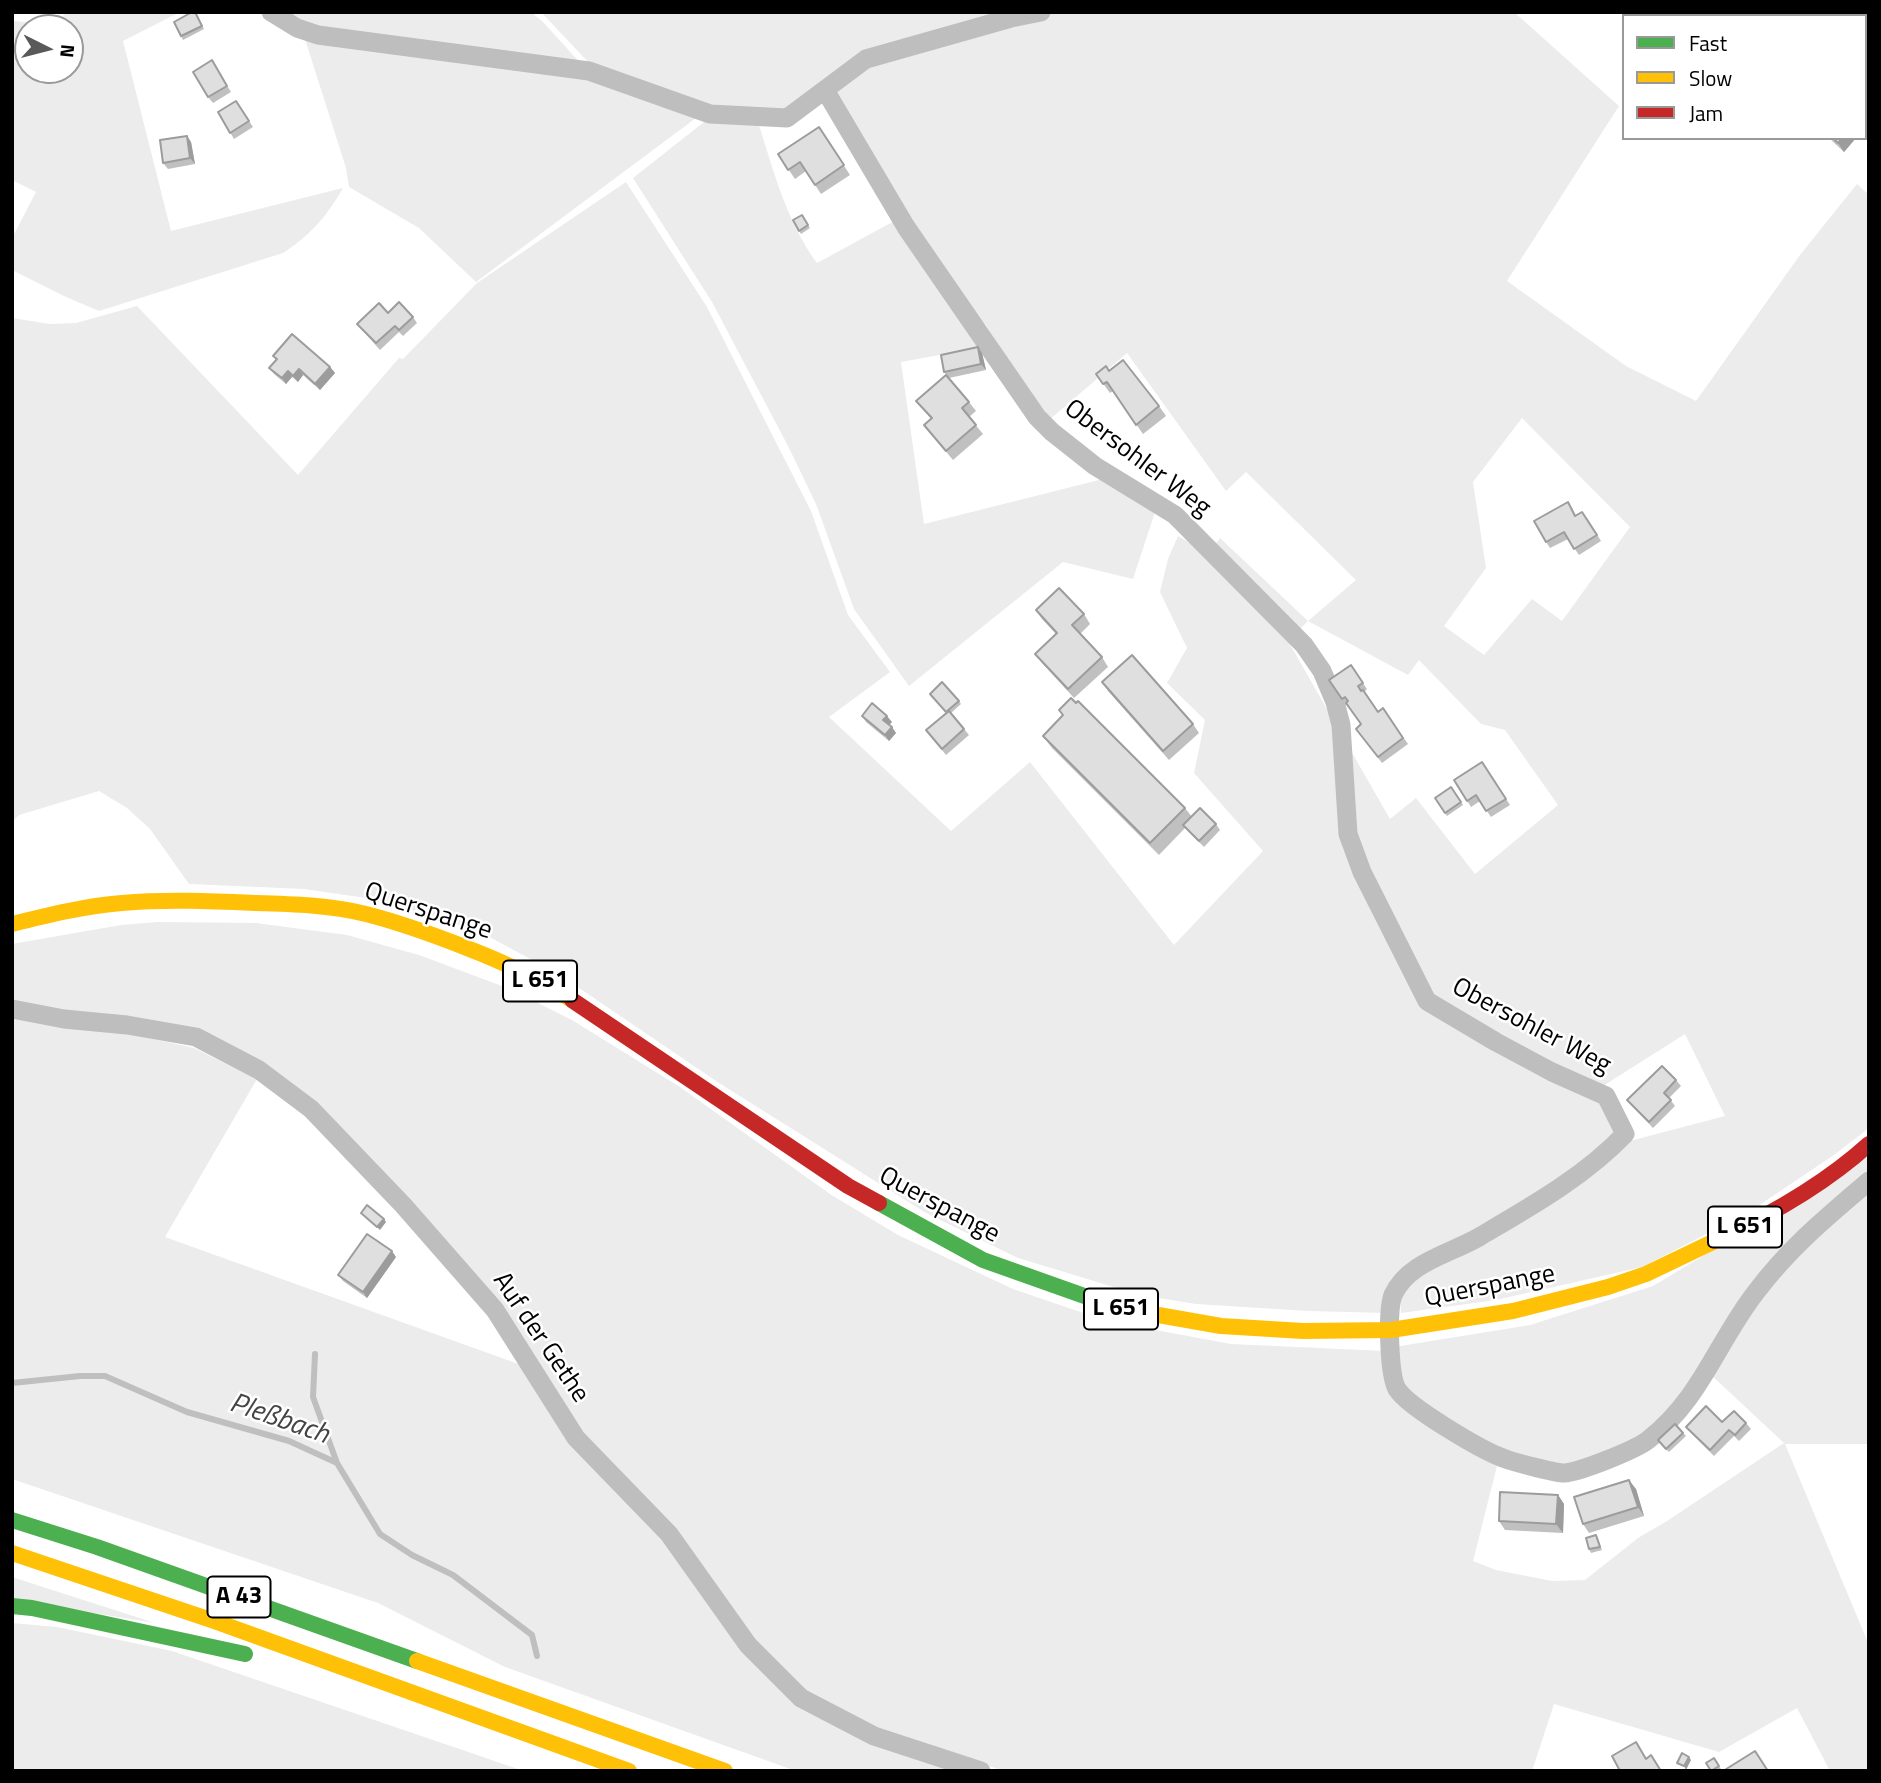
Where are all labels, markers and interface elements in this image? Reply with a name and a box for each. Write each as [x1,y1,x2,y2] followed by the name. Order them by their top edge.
[14,14,84,84] north arrow
[1622,14,1867,140] legend
[1689,27,1727,59] text: Fast
[53,43,84,59] text: N
[1689,62,1732,94] text: Slow
[1689,97,1723,129] text: Jam
[1057,394,1217,524] street label: Obersohler Weg
[360,877,496,947] street label: Querspange
[503,960,577,1001] road number: L 651
[1446,972,1616,1082] street label: Obersohler Weg
[873,1161,1005,1251] street label: Querspange
[1708,1206,1782,1247] road number: L 651
[1422,1259,1558,1315] street label: Querspange
[485,1267,595,1409] street label: Auf der Gethe
[1084,1288,1158,1330] road number: L 651
[225,1387,333,1453] water label: Pleßbach
[208,1576,270,1618] road number: A 43

